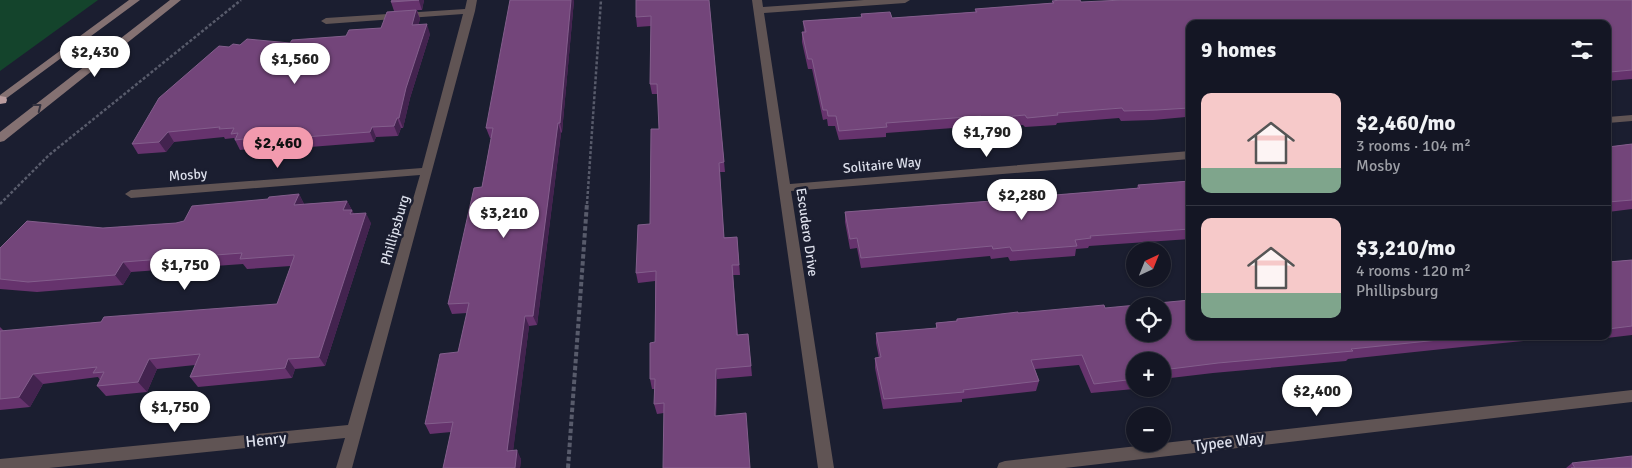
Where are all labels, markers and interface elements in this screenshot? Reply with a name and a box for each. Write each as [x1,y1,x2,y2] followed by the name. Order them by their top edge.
[54,36,136,78] pin: $2,430
[1568,36,1596,64] icon: filters
[1201,37,1276,63] text: 9 homes
[71,42,119,62] text: $2,430
[254,42,336,85] pin: $1,560
[271,49,319,69] text: $1,560
[32,105,41,113] one-way arrow
[1356,110,1455,136] text: $2,460/mo
[1241,113,1301,173] icon: home
[946,116,1028,158] pin: $1,790
[963,122,1011,142] text: $1,790
[237,126,319,169] pin: $2,460
[254,133,302,153] text: $2,460
[1356,136,1471,156] text: 3 rooms · 104 m²
[842,153,922,177] street label: Solitaire Way
[1356,156,1400,176] text: Mosby
[168,165,208,185] street label: Mosby
[981,178,1063,221] pin: $2,280
[998,185,1046,205] text: $2,280
[792,187,822,277] street label: Escudero Drive
[377,193,413,267] street label: Phillipsburg
[463,196,545,239] pin: $3,210
[480,203,528,223] text: $3,210
[1356,235,1455,261] text: $3,210/mo
[1241,238,1301,298] icon: home
[1126,242,1171,288] north arrow
[1126,242,1171,452] map controls
[144,248,226,291] pin: $1,750
[161,255,209,275] text: $1,750
[1356,261,1471,281] text: 4 rooms · 120 m²
[1356,281,1438,301] text: Phillipsburg
[1126,297,1171,342] button: locate
[1126,352,1171,397] button: +
[1276,374,1358,417] pin: $2,400
[1293,381,1341,401] text: $2,400
[134,390,216,433] pin: $1,750
[151,397,199,417] text: $1,750
[1126,407,1171,452] button: −
[244,428,288,452] street label: Henry
[1193,428,1266,456] street label: Typee Way

